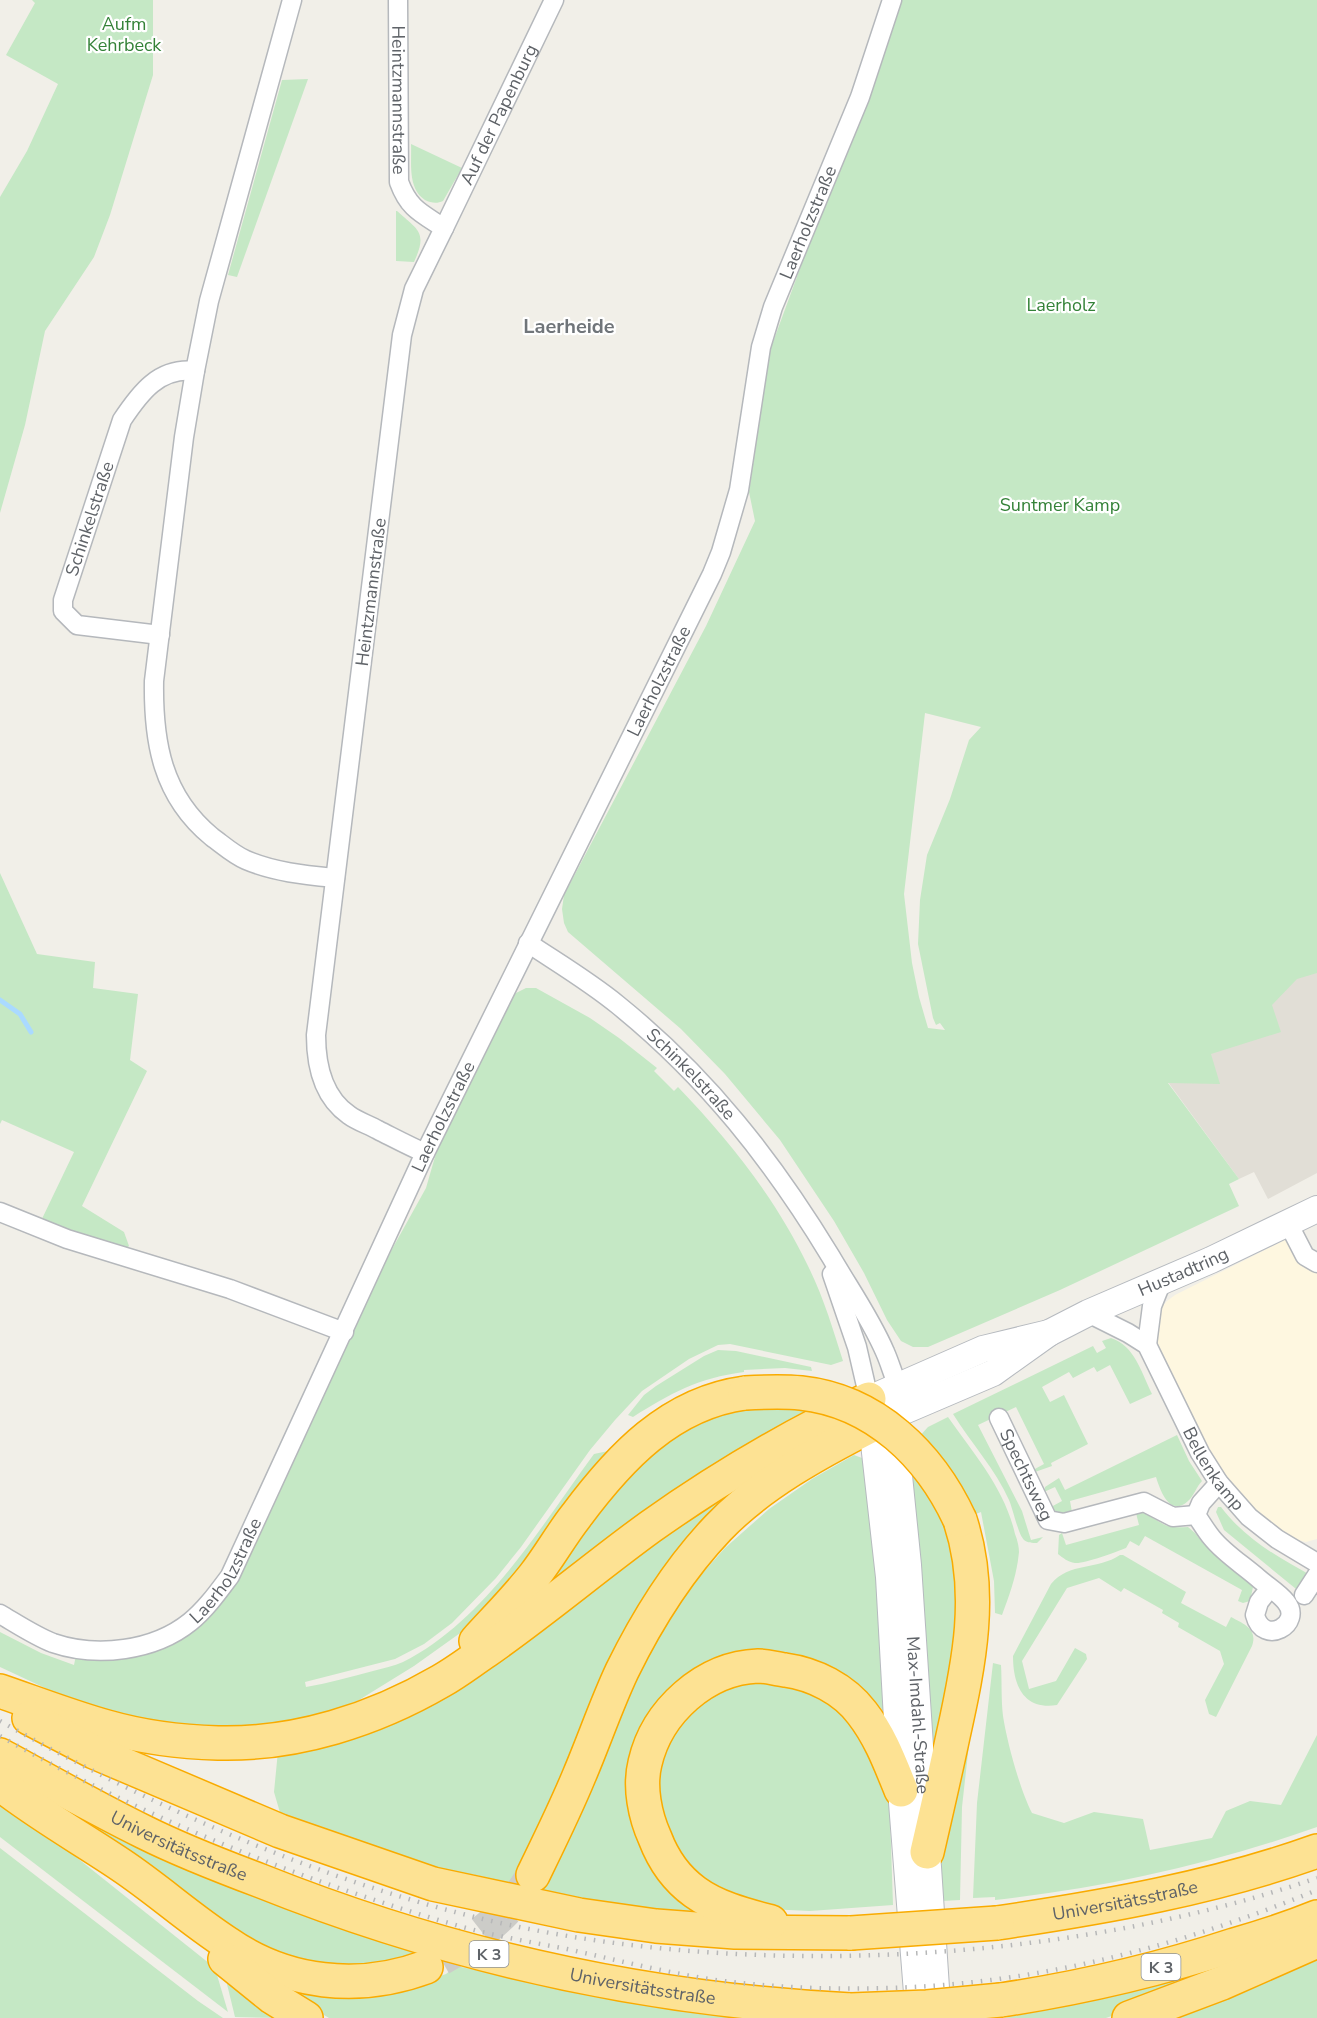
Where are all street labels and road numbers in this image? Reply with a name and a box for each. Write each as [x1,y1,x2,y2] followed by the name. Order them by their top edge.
[386,25,411,175] street label: Heintzmannstraße
[455,40,543,189] street label: Auf der Papenburg
[774,162,842,283] street label: Laerholzstraße
[60,458,120,579] street label: Schinkelstraße
[350,517,392,667] street label: Heintzmannstraße
[621,622,696,741] street label: Laerholzstraße
[641,1023,741,1125] street label: Schinkelstraße
[406,1057,481,1176] street label: Laerholzstraße
[1134,1241,1232,1302] street label: Hustadtring
[1177,1423,1250,1516] street label: Bellenkamp
[994,1425,1059,1525] street label: Spechtsweg
[184,1514,267,1629] street label: Laerholzstraße
[901,1635,935,1795] street label: Max-Imdahl-Straße
[106,1805,251,1887] street label: Universitätsstraße
[1051,1875,1200,1926] street label: Universitätsstraße
[470,1941,508,1967] road number: K 3
[1142,1954,1180,1980] road number: K 3
[567,1962,717,2010] street label: Universitätsstraße

